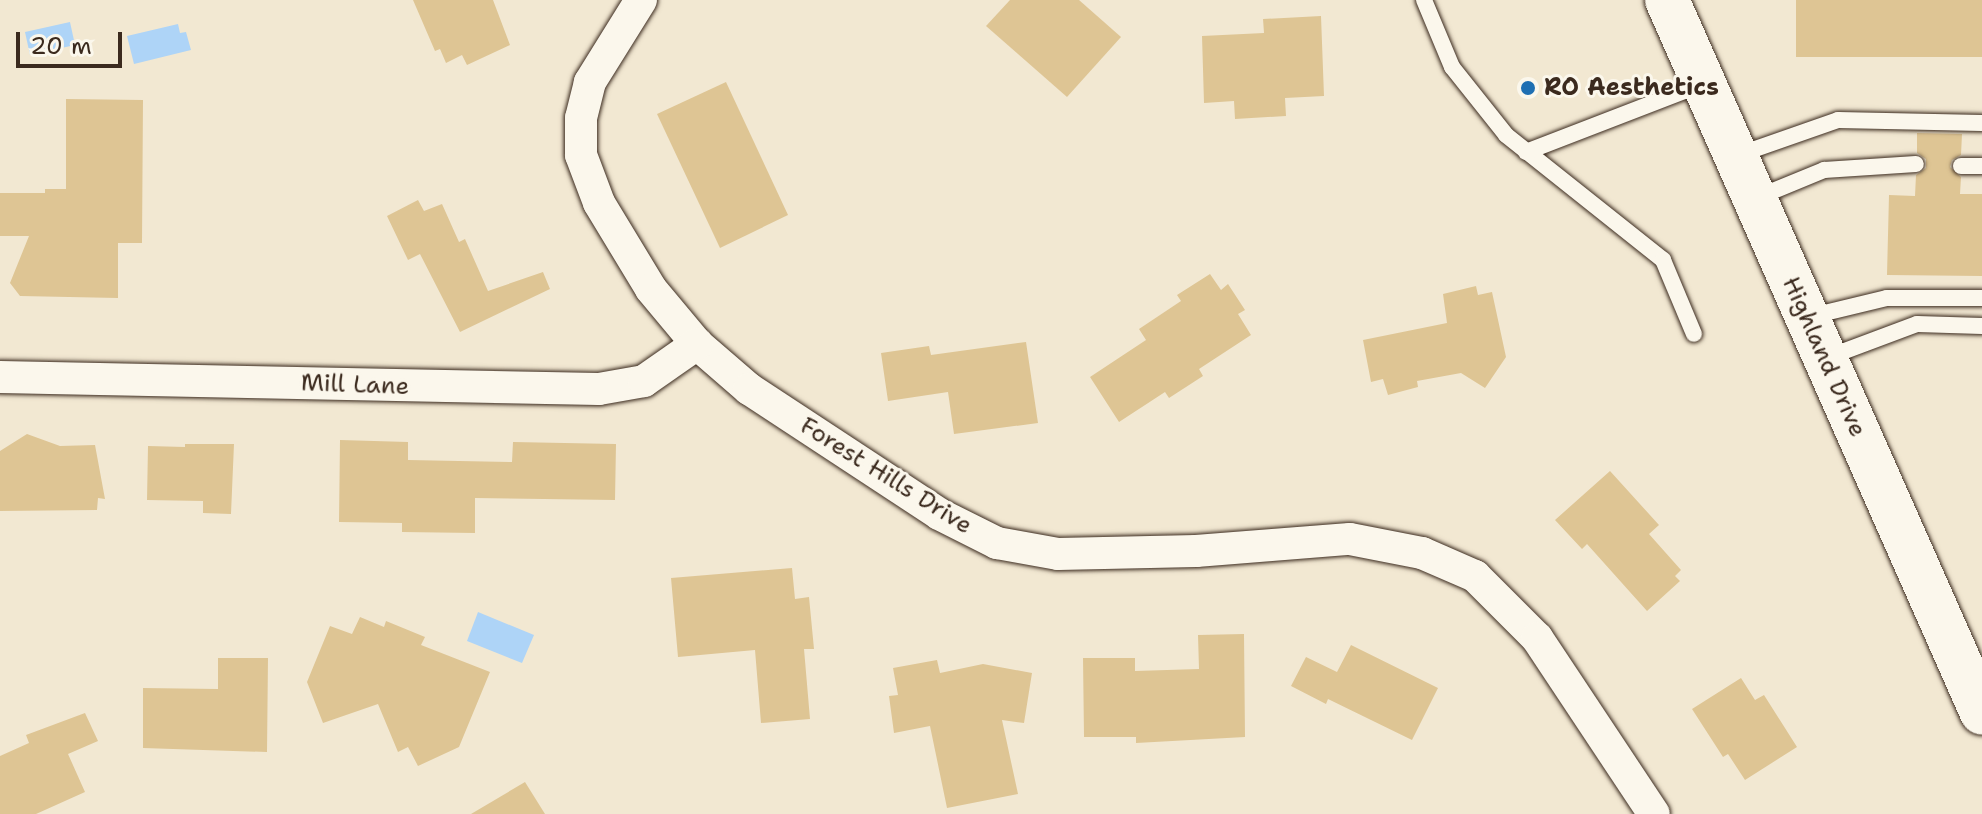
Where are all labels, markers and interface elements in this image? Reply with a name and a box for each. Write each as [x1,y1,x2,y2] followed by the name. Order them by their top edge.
[20,16,126,66] scale bar
[30,30,92,62] text: 20 m
[1544,74,1719,102] place label: RO Aesthetics
[1519,79,1537,97] marker: RO Aesthetics
[1776,273,1872,441] street label: Highland Drive
[300,369,410,401] street label: Mill Lane
[795,411,977,541] street label: Forest Hills Drive

